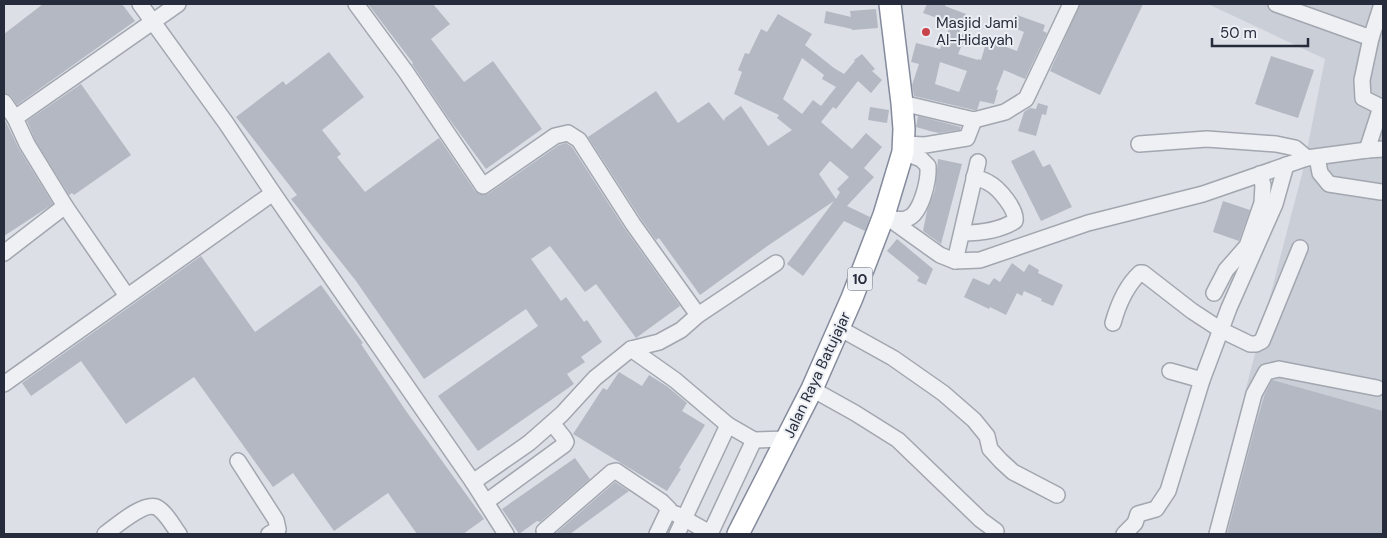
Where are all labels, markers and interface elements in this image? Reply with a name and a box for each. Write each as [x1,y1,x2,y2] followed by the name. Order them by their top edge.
[936,13,1018,50] place label: Masjid Jami Al-Hidayah
[1212,15,1308,47] scale bar
[1220,23,1257,43] text: 50 m
[920,26,932,38] marker: Masjid Jami Al-Hidayah
[848,268,872,290] road number: 10
[779,308,855,441] street label: Jalan Raya Batujajar

